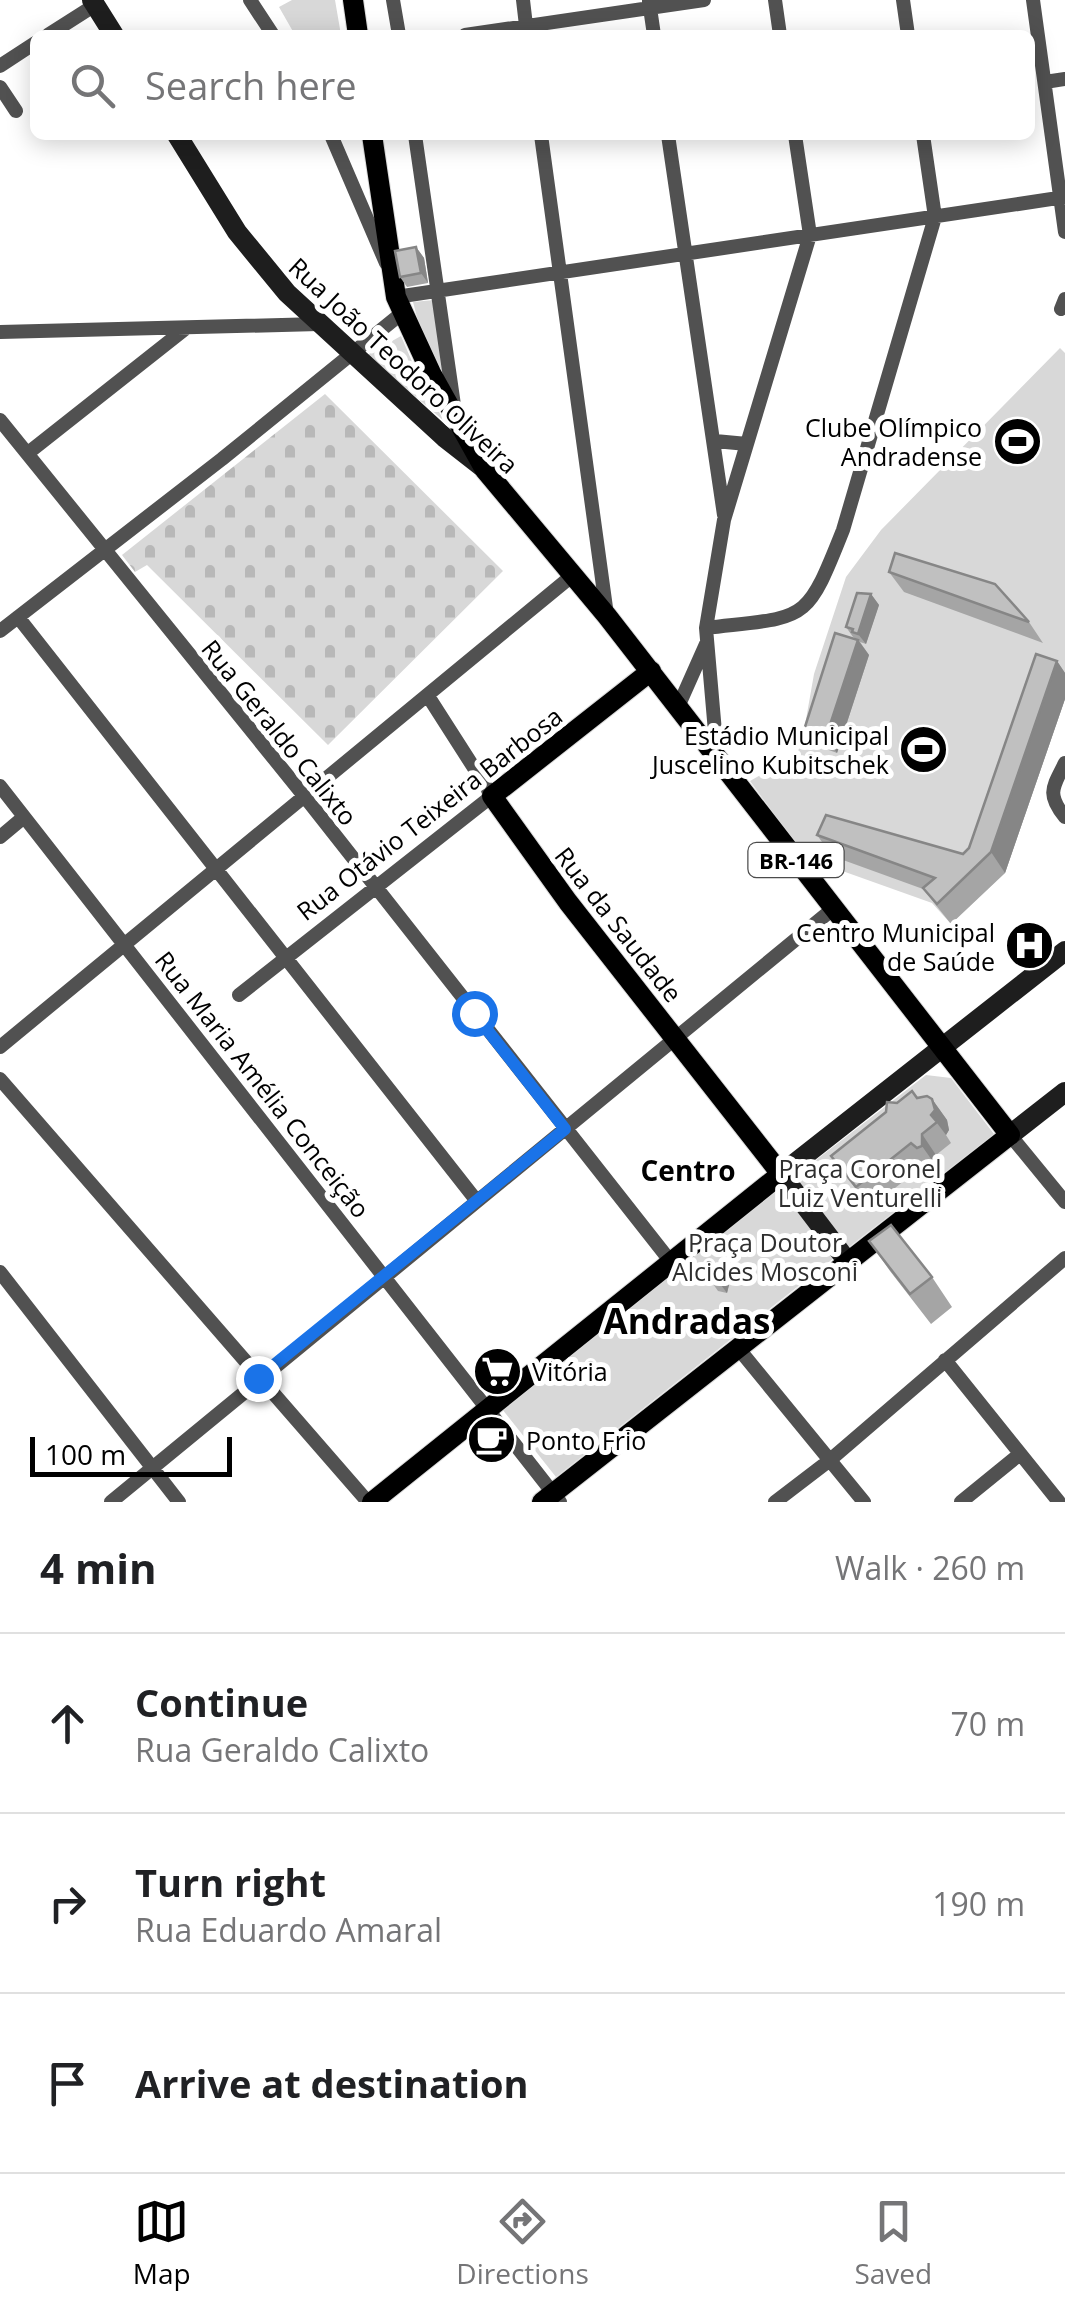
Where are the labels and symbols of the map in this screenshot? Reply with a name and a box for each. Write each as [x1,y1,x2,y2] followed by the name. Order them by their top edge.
[282,249,526,481] street label: Rua João Teodoro Oliveira
[805,410,982,473] place label: Clube Olímpico Andradense
[991,415,1043,467] sports icon: Clube Olímpico Andradense
[194,632,366,832] street label: Rua Geraldo Calixto
[289,699,569,927] street label: Rua Otávio Teixeira Barbosa
[650,718,889,781] place label: Estádio Municipal Juscelino Kubitschek
[898,723,950,775] sports icon: Estádio Municipal Juscelino Kubitschek
[548,839,690,1009] street label: Rua da Saudade
[748,843,844,877] road number: BR-146
[796,915,995,978] place label: Centro Municipal de Saúde
[1004,920,1056,972] hospital icon: Centro Municipal de Saúde
[148,944,378,1224] street label: Rua Maria Amélia Conceição
[452,991,498,1037] route start
[641,1151,736,1189] district label: Centro
[778,1151,942,1214] park label: Praça Coronel Luiz Venturelli
[672,1225,858,1288] park label: Praça Doutor Alcides Mosconi
[603,1297,771,1344] district label: Andradas
[471,1345,523,1397] supermarket icon: Vitória
[532,1354,608,1388] place label: Vitória
[236,1356,282,1402] route end
[465,1414,517,1466] cafe icon: Ponto Frio
[526,1423,646,1457] place label: Ponto Frio
[30,1432,232,1476] scale bar

